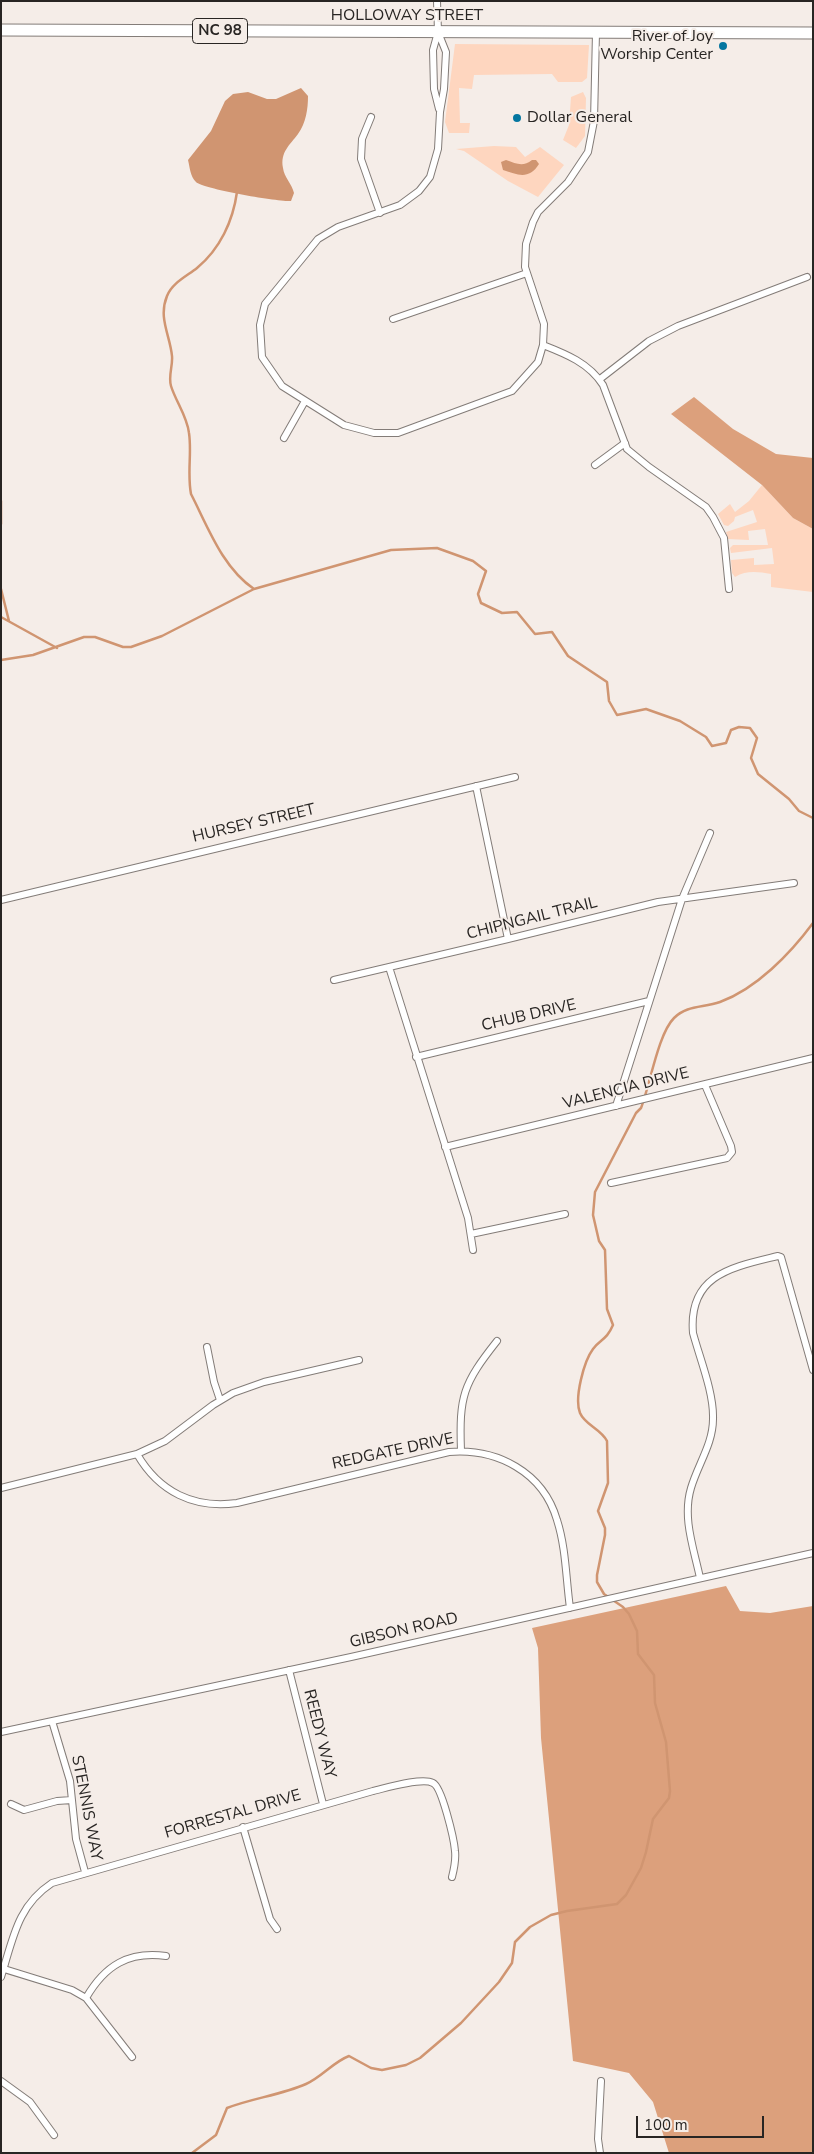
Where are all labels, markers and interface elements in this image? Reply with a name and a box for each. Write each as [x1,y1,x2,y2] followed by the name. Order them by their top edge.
[331,6,483,26] street label: HOLLOWAY STREET
[192,18,248,44] road number: NC 98
[600,27,713,65] place label: River of Joy Worship Center
[717,40,729,52] marker: River of Joy Worship Center
[527,108,632,128] place label: Dollar General
[511,112,523,124] marker: Dollar General
[191,801,317,847] street label: HURSEY STREET
[465,894,599,944] street label: CHIPNGAIL TRAIL
[480,996,578,1036] street label: CHUB DRIVE
[561,1064,691,1114] street label: VALENCIA DRIVE
[330,1430,456,1474] street label: REDGATE DRIVE
[348,1609,460,1653] street label: GIBSON ROAD
[299,1687,339,1781] street label: REEDY WAY
[66,1754,106,1862] street label: STENNIS WAY
[163,1786,303,1844] street label: FORRESTAL DRIVE
[639,2106,766,2138] scale bar
[644,2115,688,2135] text: 100 m

